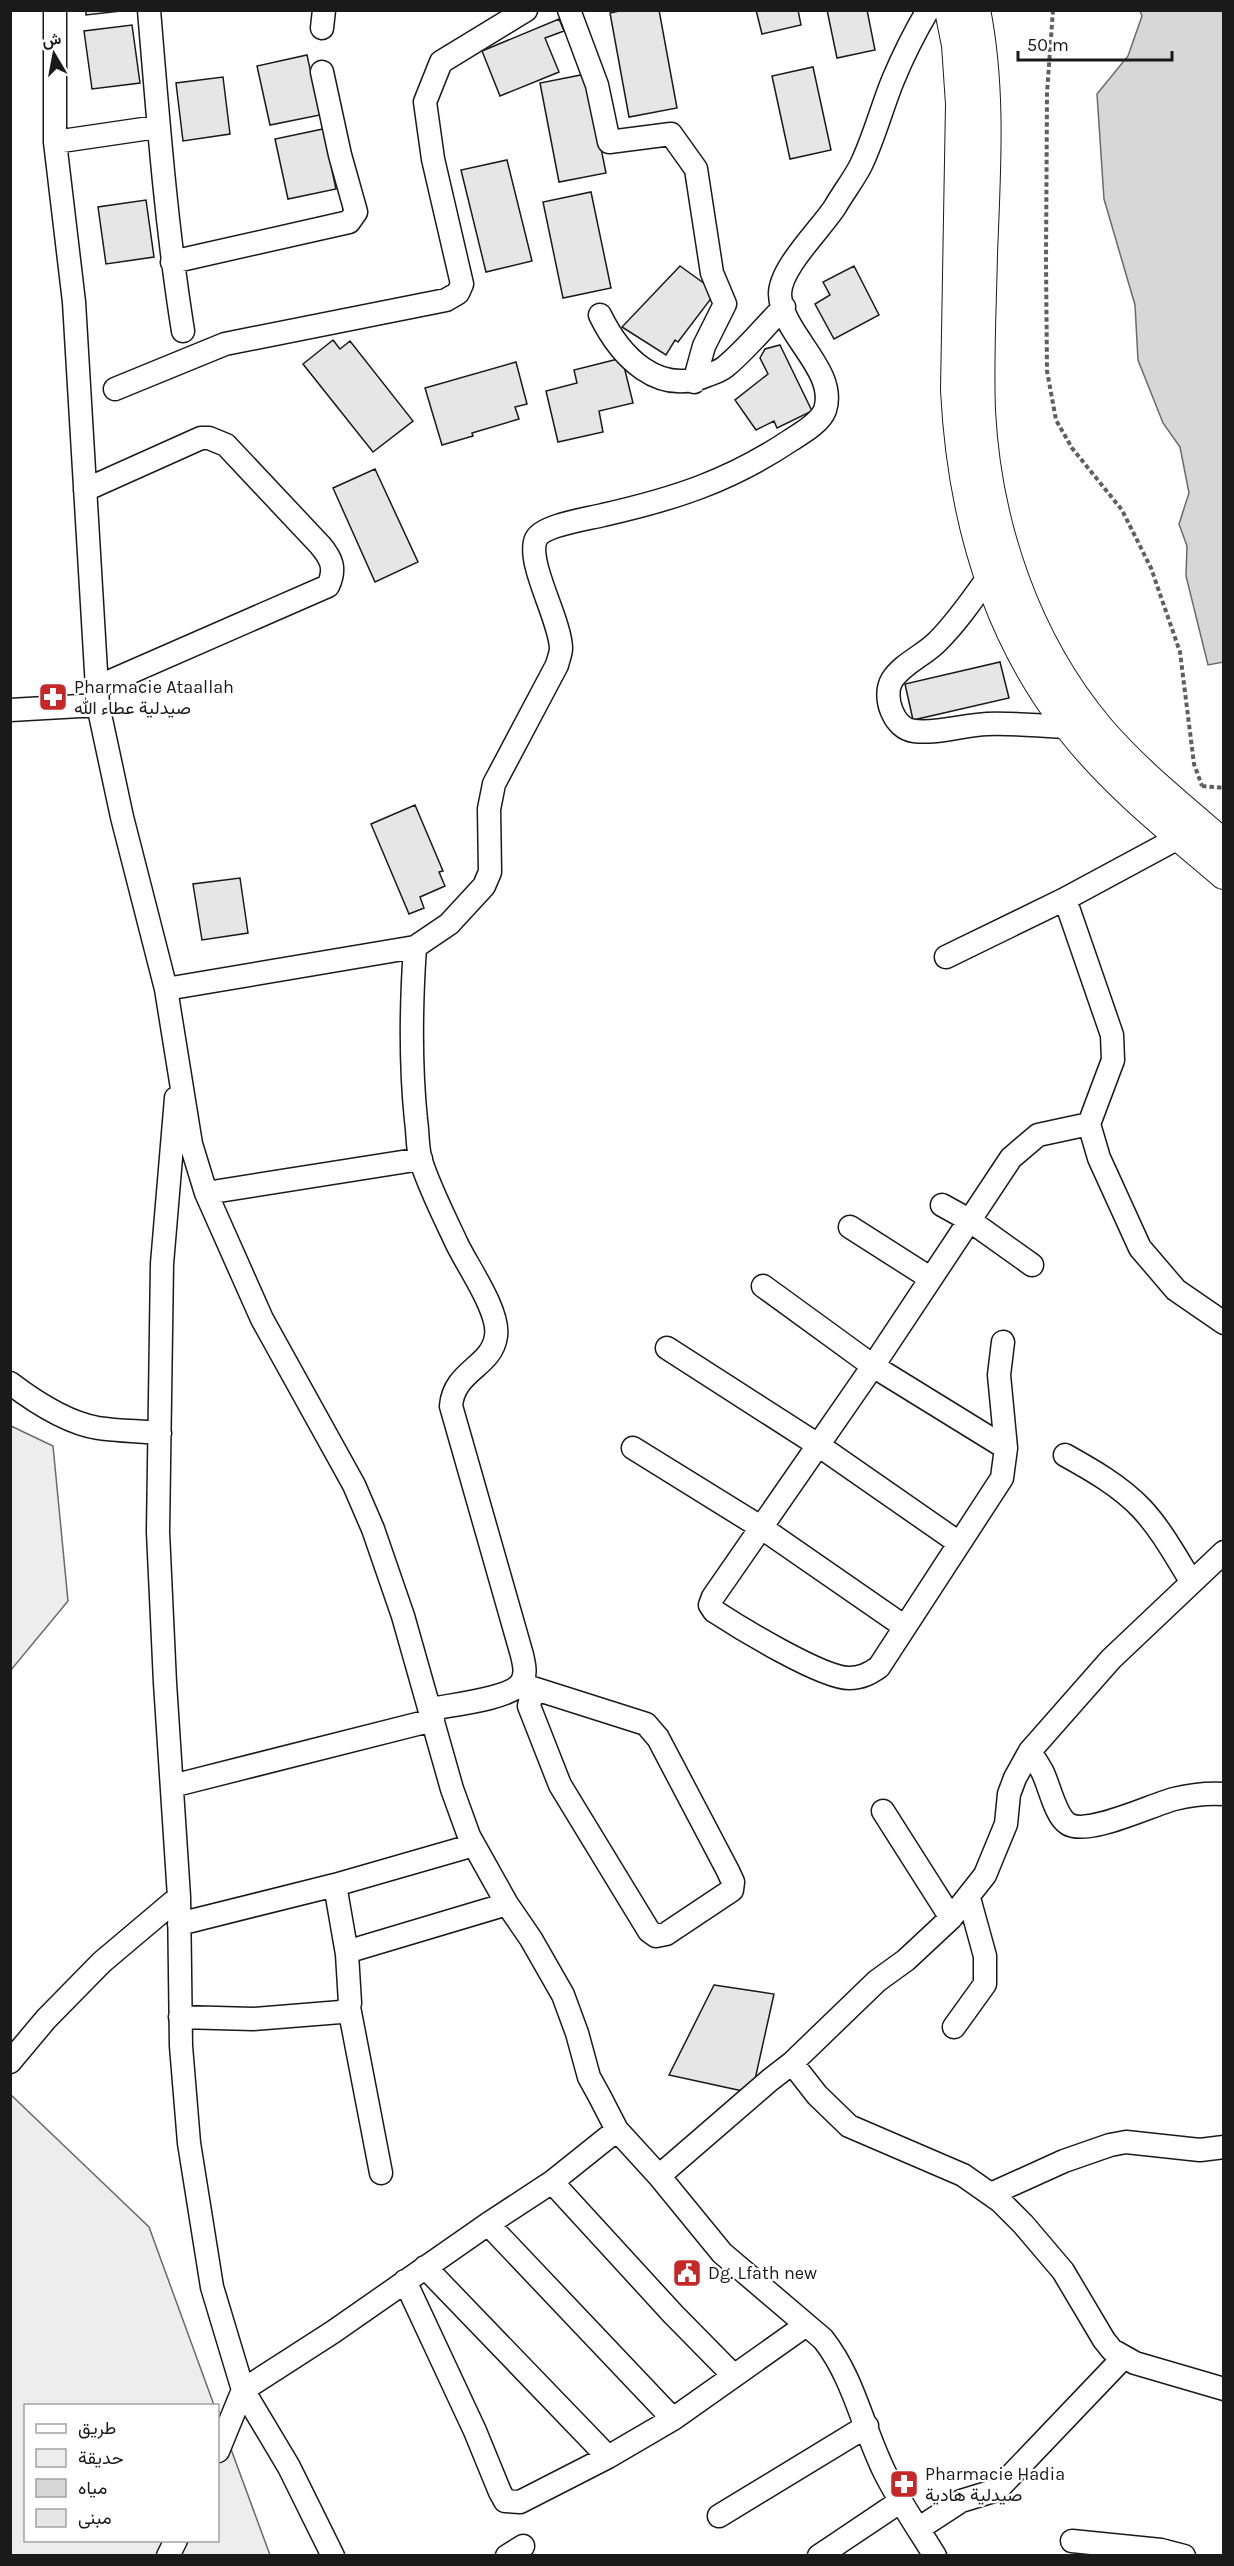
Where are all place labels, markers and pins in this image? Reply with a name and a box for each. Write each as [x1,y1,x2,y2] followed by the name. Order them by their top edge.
[74,676,234,719] place label: Pharmacie Ataallah صيدلية عطاء الله
[37,681,69,713] pharmacy icon: Pharmacie Ataallah صيدلية عطاء الله
[671,2257,703,2289] public building icon: Dg. Lfath new
[708,2262,817,2284] place label: Dg. Lfath new
[925,2463,1065,2506] place label: Pharmacie Hadia صيدلية هادية
[888,2468,920,2500] pharmacy icon: Pharmacie Hadia صيدلية هادية

